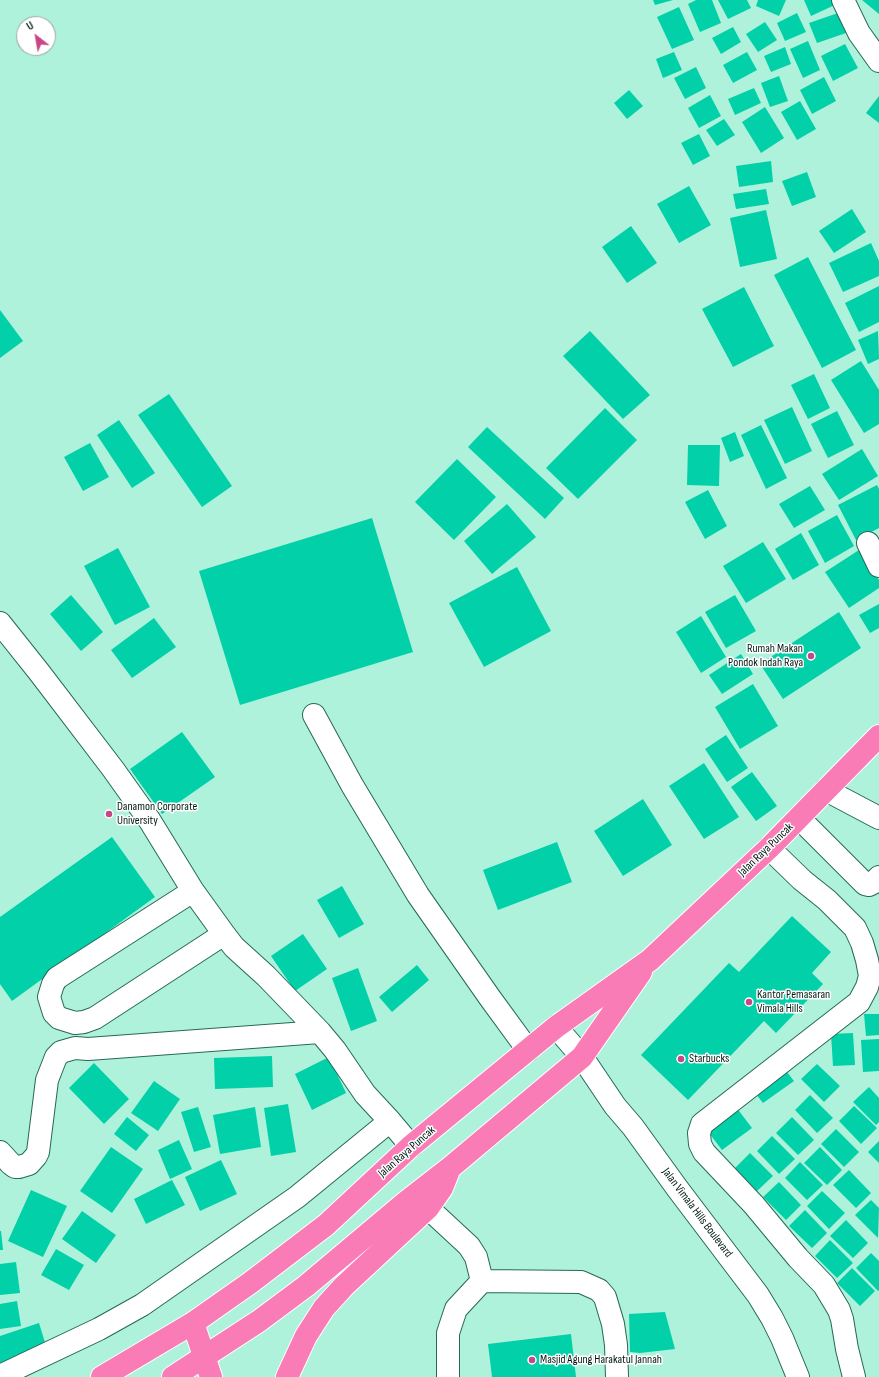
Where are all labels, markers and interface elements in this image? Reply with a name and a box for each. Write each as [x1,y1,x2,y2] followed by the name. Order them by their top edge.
[16,16,56,56] north arrow
[24,19,36,33] text: U
[728,642,803,670] place label: Rumah Makan Pondok Indah Raya
[806,651,816,661] marker: Rumah Makan Pondok Indah Raya
[117,800,197,828] place label: Danamon Corporate University
[104,809,114,819] marker: Danamon Corporate University
[735,820,797,880] street label: Jalan Raya Puncak
[757,988,830,1016] place label: Kantor Pemasaran Vimala Hills
[744,997,754,1007] marker: Kantor Pemasaran Vimala Hills
[689,1052,729,1066] place label: Starbucks
[676,1054,686,1064] marker: Starbucks
[376,1123,438,1181] street label: Jalan Raya Puncak
[659,1165,735,1261] street label: Jalan Vimala Hills Boulevard
[540,1353,662,1367] place label: Masjid Agung Harakatul Jannah
[527,1355,537,1365] marker: Masjid Agung Harakatul Jannah

